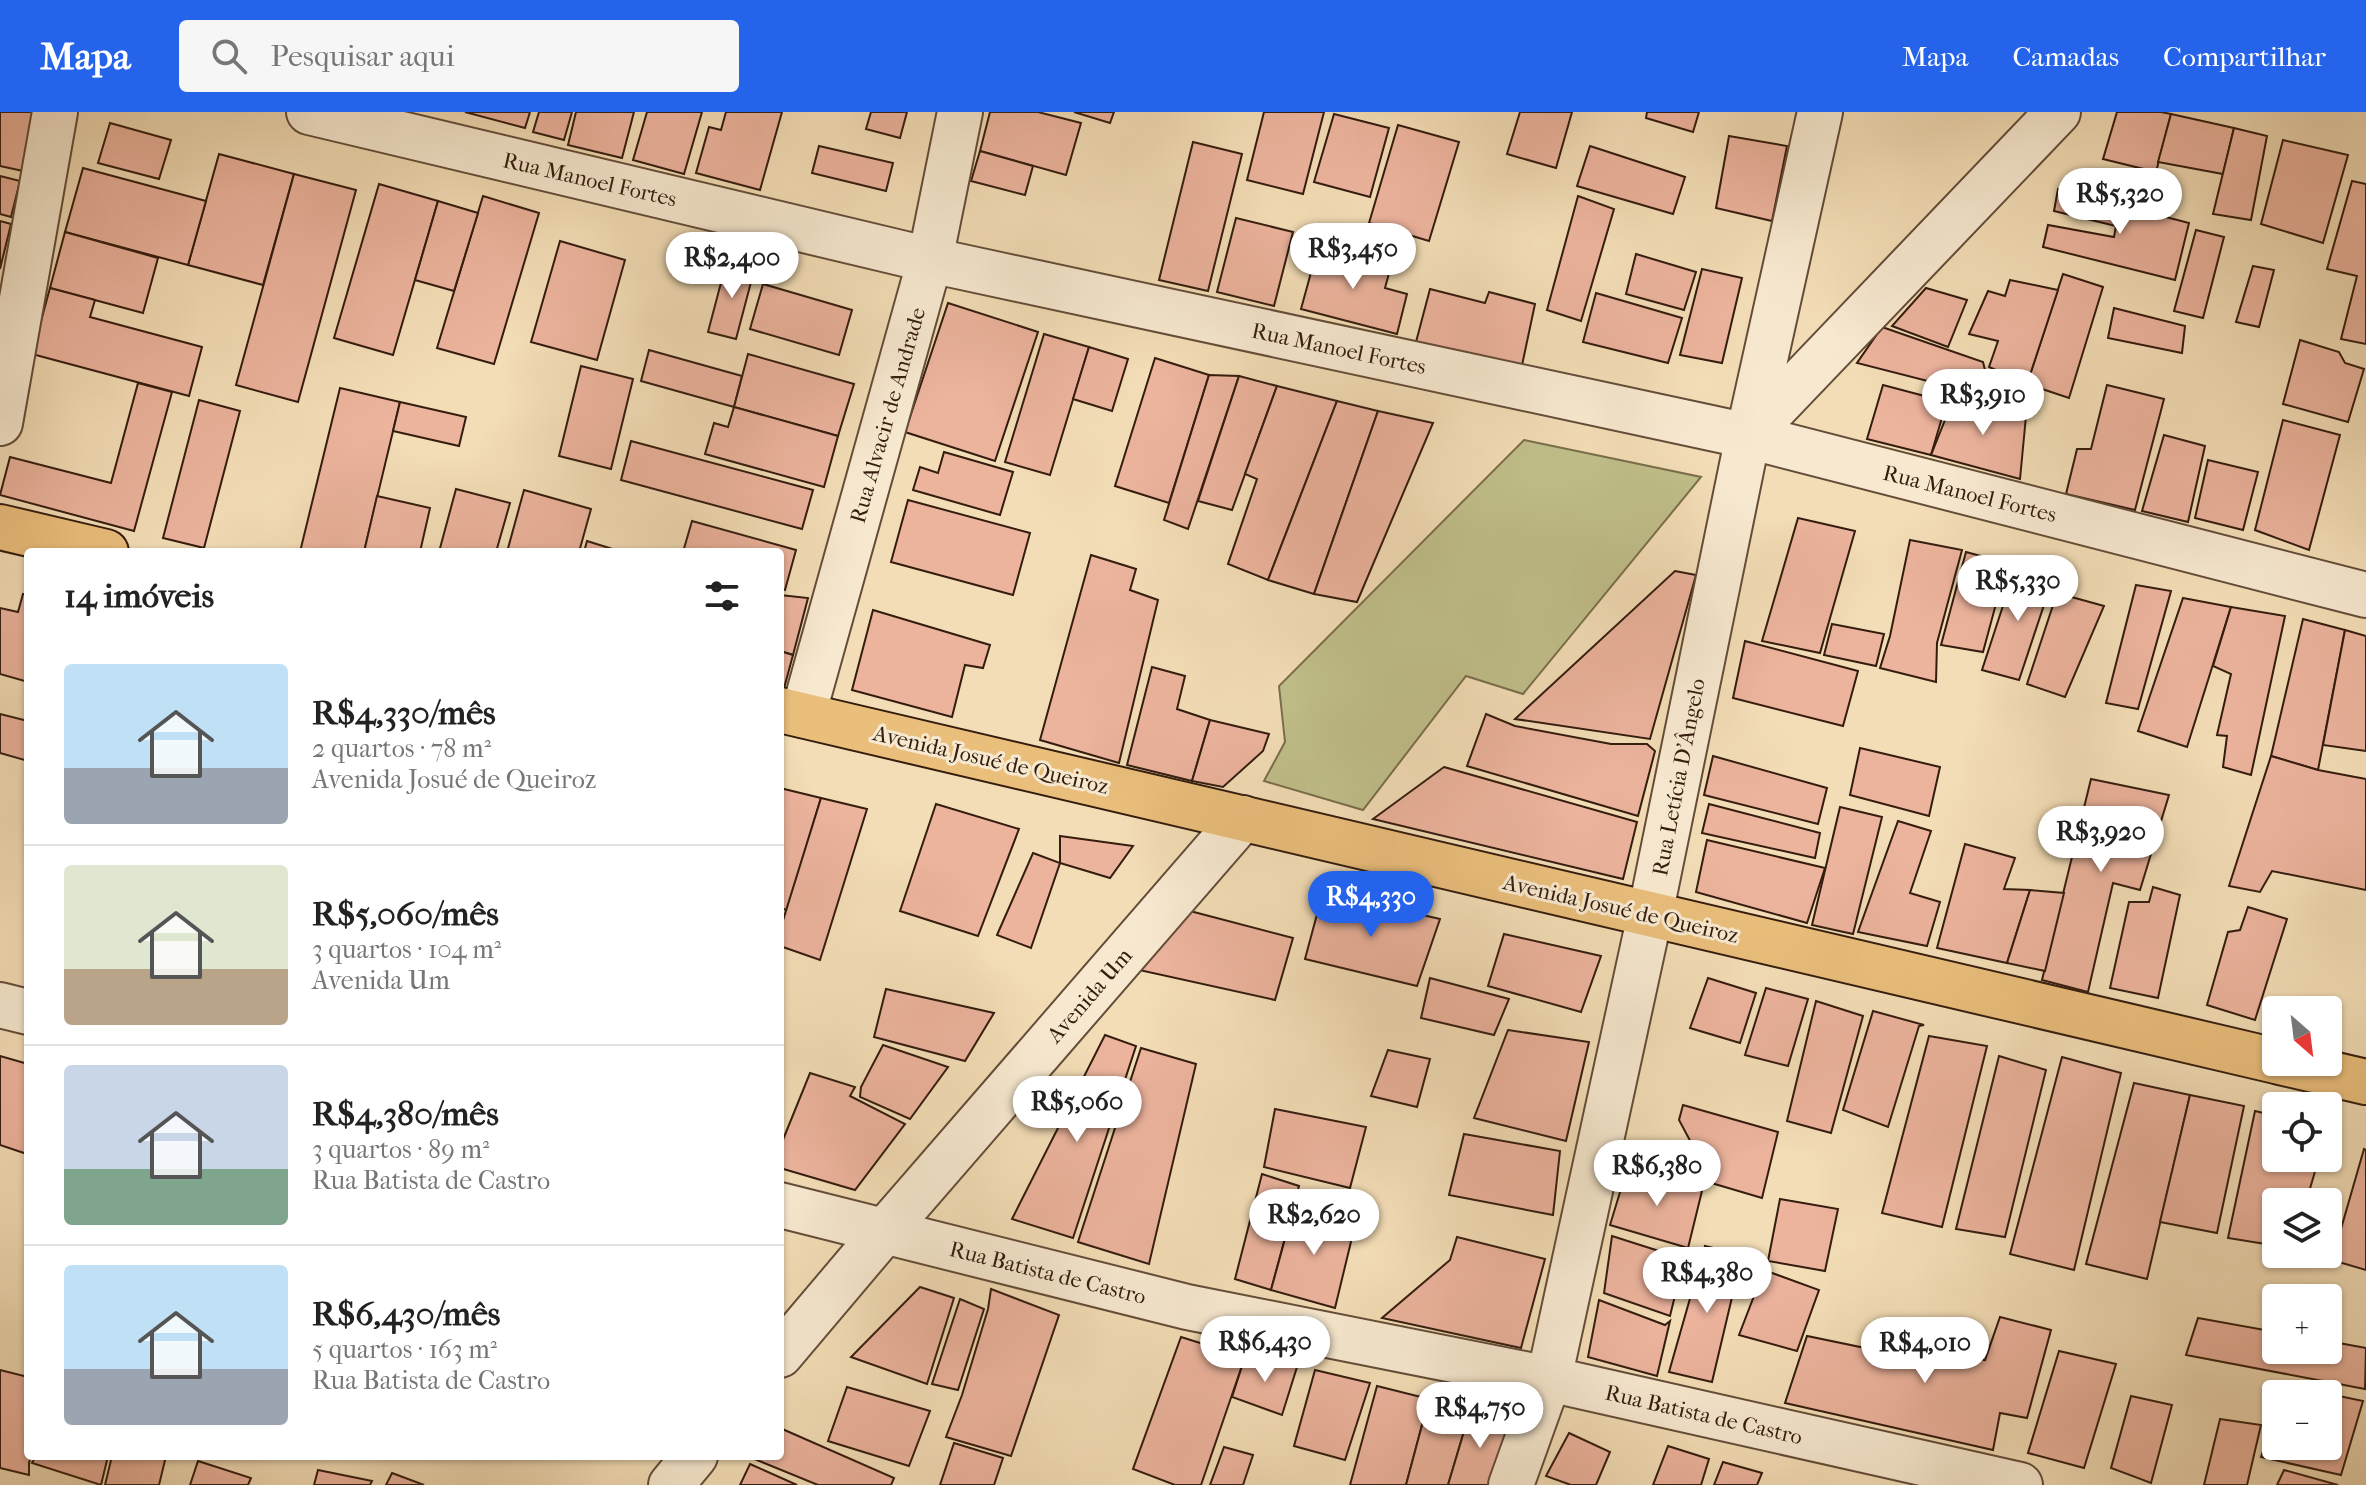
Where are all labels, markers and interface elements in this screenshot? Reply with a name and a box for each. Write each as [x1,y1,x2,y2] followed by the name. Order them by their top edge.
[179,20,739,92] search box
[40,34,131,79] text: Mapa
[207,34,251,78] icon: search
[271,39,455,74] text: Pesquisar aqui
[1902,40,1968,73] text: Mapa
[2012,40,2119,73] text: Camadas
[2163,40,2326,73] text: Compartilhar
[500,147,679,213] street label: Rua Manoel Fortes
[2046,168,2194,236] pin: R$5,320
[2076,178,2164,209] text: R$5,320
[1279,223,1427,291] pin: R$3,450
[658,232,806,300] pin: R$2,400
[1308,233,1398,264] text: R$3,450
[684,242,780,273] text: R$2,400
[845,304,931,526] street label: Rua Alvacir de Andrade
[1249,318,1428,380] street label: Rua Manoel Fortes
[1909,369,2057,437] pin: R$3,910
[1940,379,2026,410] text: R$3,910
[1880,460,2059,528] street label: Rua Manoel Fortes
[1944,555,2092,623] pin: R$5,330
[1975,565,2061,596] text: R$5,330
[700,574,744,618] icon: filters
[64,576,214,616] text: 14 imóveis
[1646,676,1711,878] street label: Rua Letícia D'Ângelo
[312,693,496,733] text: R$4,330/mês
[128,696,224,792] icon: home
[870,720,1111,800] street label: Avenida Josué de Queiroz
[312,733,491,764] text: 2 quartos · 78 m²
[312,764,596,795] text: Avenida Josué de Queiroz
[2027,806,2175,874] pin: R$3,920
[2056,816,2146,847] text: R$3,920
[1500,869,1741,949] street label: Avenida Josué de Queiroz
[1297,871,1445,939] pin: R$4,330
[1326,881,1416,912] text: R$4,330
[312,894,499,934] text: R$5,060/mês
[128,897,224,993] icon: home
[312,934,501,965] text: 3 quartos · 104 m²
[1041,943,1138,1049] street label: Avenida Um
[312,965,450,996] text: Avenida Um
[2262,996,2342,1076] north arrow
[2262,996,2342,1460] map controls
[1003,1076,1151,1144] pin: R$5,060
[1031,1086,1123,1117] text: R$5,060
[2262,1092,2342,1172] button: locate
[312,1094,499,1134] text: R$4,380/mês
[128,1097,224,1193] icon: home
[312,1134,489,1165] text: 3 quartos · 89 m²
[1583,1140,1731,1208] pin: R$6,380
[1612,1150,1702,1181] text: R$6,380
[312,1165,550,1196] text: Rua Batista de Castro
[2262,1188,2342,1268] button: layers
[1240,1189,1388,1257] pin: R$2,620
[1267,1199,1361,1230] text: R$2,620
[947,1236,1149,1310] street label: Rua Batista de Castro
[1633,1247,1781,1315] pin: R$4,380
[1661,1257,1753,1288] text: R$4,380
[2262,1284,2342,1364] button: +
[312,1294,500,1334] text: R$6,430/mês
[128,1297,224,1393] icon: home
[1191,1316,1339,1384] pin: R$6,430
[1851,1317,1999,1385] pin: R$4,010
[1218,1326,1312,1357] text: R$6,430
[1879,1327,1971,1358] text: R$4,010
[312,1334,497,1365] text: 5 quartos · 163 m²
[312,1365,550,1396] text: Rua Batista de Castro
[1603,1380,1805,1450] street label: Rua Batista de Castro
[2262,1380,2342,1460] button: −
[1406,1382,1554,1450] pin: R$4,750
[1434,1392,1526,1423] text: R$4,750

